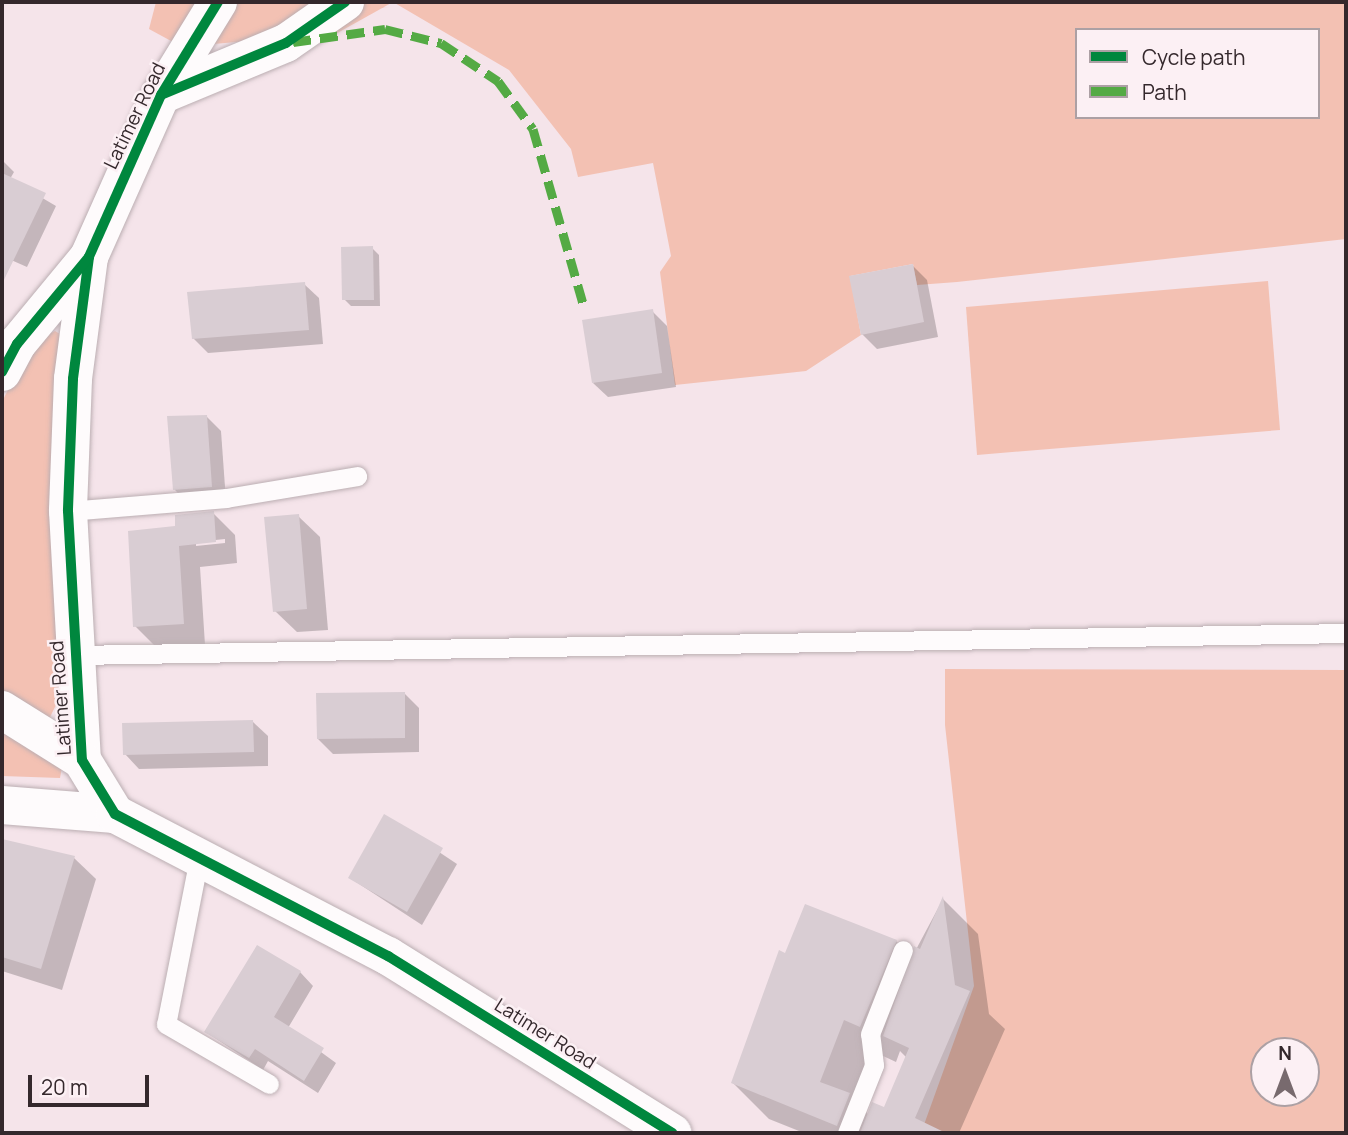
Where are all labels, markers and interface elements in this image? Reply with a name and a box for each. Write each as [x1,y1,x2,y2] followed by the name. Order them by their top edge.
[1075,28,1320,119] legend
[1142,43,1245,71] text: Cycle path
[100,59,170,173] street label: Latimer Road
[1142,78,1187,106] text: Path
[46,640,76,756] street label: Latimer Road
[490,994,600,1074] street label: Latimer Road
[1250,1037,1320,1107] north arrow
[1278,1040,1292,1066] text: N
[32,1062,152,1106] scale bar
[41,1073,88,1101] text: 20 m

